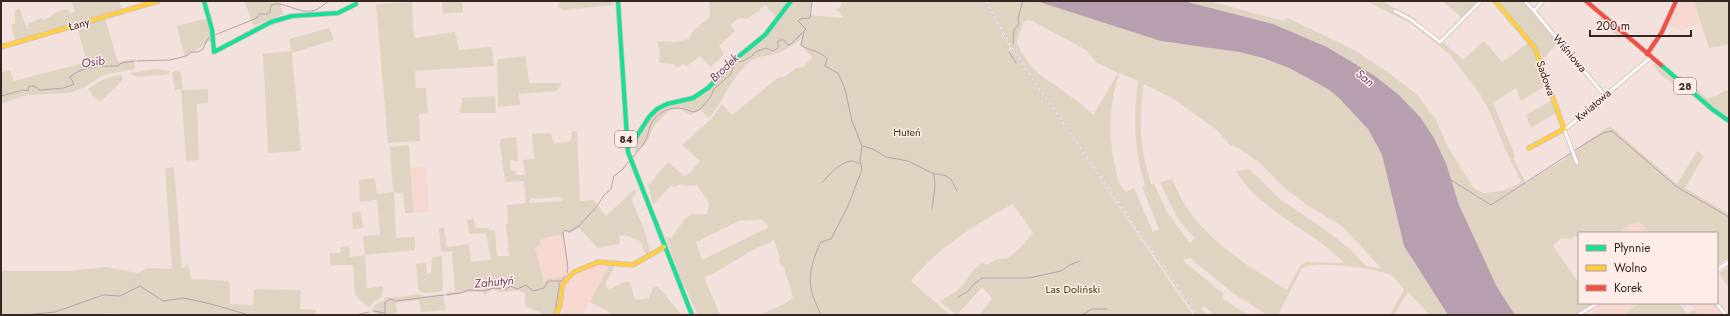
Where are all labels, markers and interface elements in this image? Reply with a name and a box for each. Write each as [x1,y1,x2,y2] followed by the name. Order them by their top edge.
[1590,12,1691,38] scale bar
[66,13,91,35] street label: Łany
[1596,17,1630,35] text: 200 m
[1549,30,1591,76] street label: Wiśniowa
[705,49,743,86] water label: Brodek
[80,51,106,73] water label: Osib
[1533,58,1559,98] street label: Sadowa
[1352,65,1378,91] water label: San
[1674,78,1696,94] road number: 28
[1572,85,1614,125] street label: Kwiatowa
[893,124,921,140] park label: Huteń
[615,131,637,147] road number: 84
[1578,232,1718,304] legend
[1614,239,1651,257] text: Płynnie
[1614,259,1648,277] text: Wolno
[473,271,514,293] water label: Zahutyń
[1614,279,1643,297] text: Korek
[1046,281,1101,297] park label: Las Doliński

